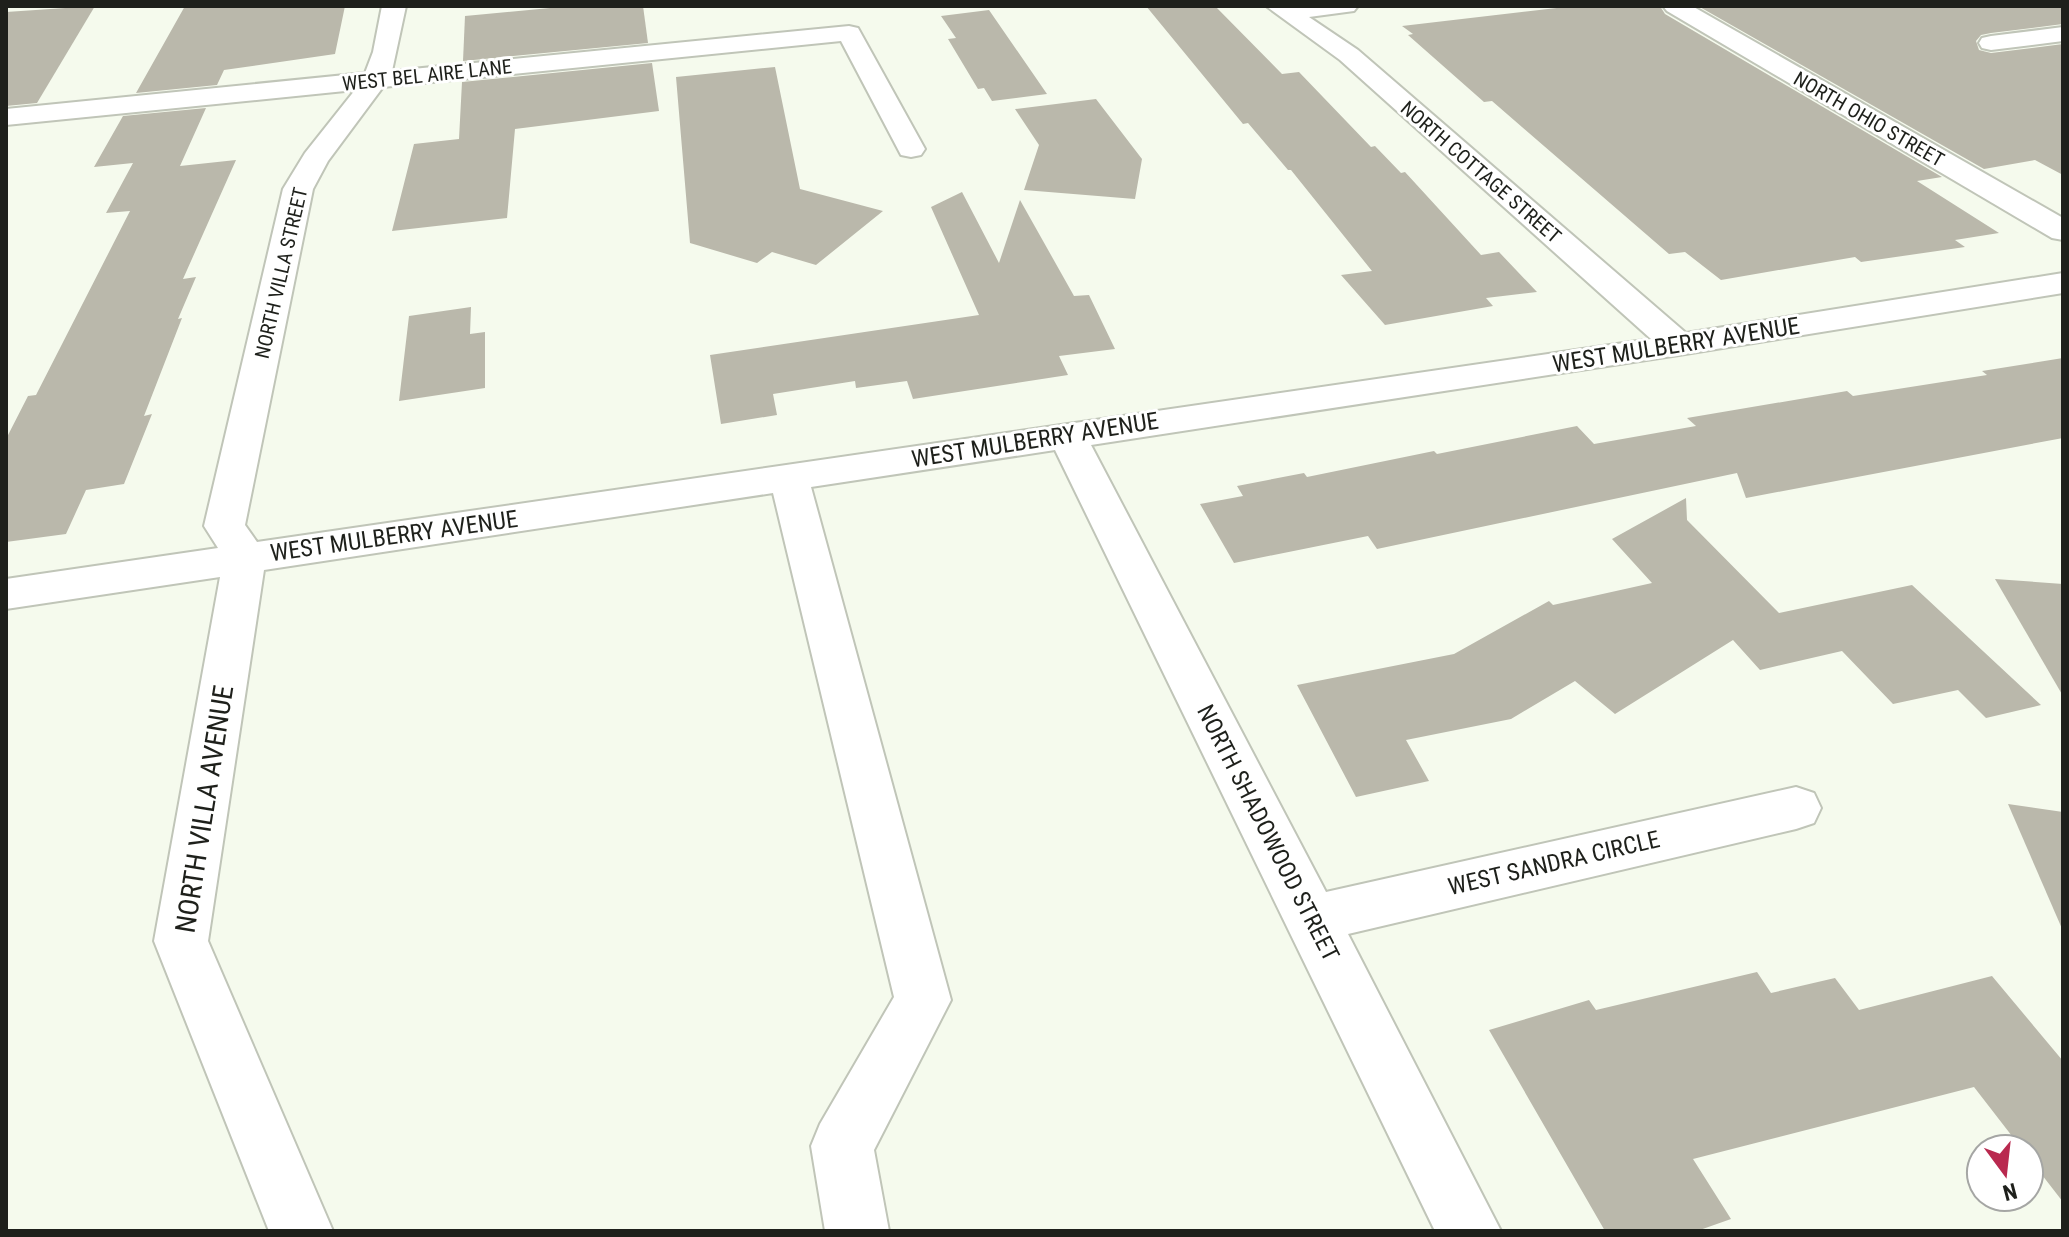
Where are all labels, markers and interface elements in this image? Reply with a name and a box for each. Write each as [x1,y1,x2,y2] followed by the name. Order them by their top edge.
[341,54,513,96] street label: WEST BEL AIRE LANE
[1790,66,1948,172] street label: NORTH OHIO STREET
[1396,96,1566,248] street label: NORTH COTTAGE STREET
[250,185,312,361] street label: NORTH VILLA STREET
[1550,312,1802,378] street label: WEST MULBERRY AVENUE
[909,407,1161,473] street label: WEST MULBERRY AVENUE
[268,505,520,567] street label: WEST MULBERRY AVENUE
[169,683,240,935] street label: NORTH VILLA AVENUE
[1191,700,1345,966] street label: NORTH SHADOWOOD STREET
[1445,825,1663,901] street label: WEST SANDRA CIRCLE
[1965,1133,2045,1213] north arrow
[2000,1178,2020,1206] text: N

